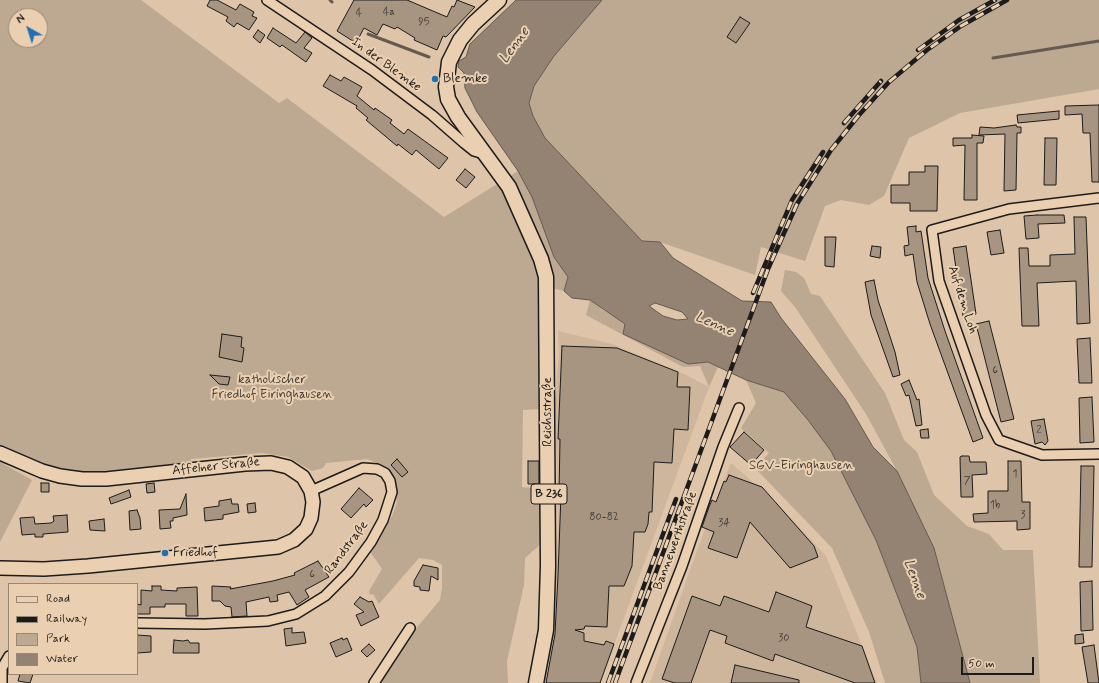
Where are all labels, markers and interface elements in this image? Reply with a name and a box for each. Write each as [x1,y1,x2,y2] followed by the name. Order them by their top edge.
[383,6,395,20] house number: 4a
[356,7,362,21] house number: 4
[8,8,48,48] north arrow
[14,12,28,27] text: N
[418,16,430,30] house number: 95
[496,25,534,67] water label: Lenne
[348,34,424,96] street label: In der Blemke
[443,71,487,87] place label: Blemke
[430,74,440,84] marker: Blemke
[944,264,980,336] street label: Auf dem Loh
[692,309,736,341] water label: Lenne
[992,364,998,378] house number: 6
[211,372,333,403] park label: katholischer Friedhof Eiringhausen
[540,377,556,447] street label: Reichsstraße
[1036,424,1042,438] house number: 2
[171,455,261,479] street label: Affelner Straße
[749,458,853,474] park label: SGV-Eiringhausen
[1013,468,1017,482] house number: 1
[964,475,970,489] house number: 7
[531,484,567,504] road number: B 236
[651,489,701,593] street label: Bannewerthstraße
[990,499,1000,513] house number: 1b
[1021,509,1025,523] house number: 3
[589,511,619,525] house number: 80-82
[718,517,730,531] house number: 34
[322,518,372,578] street label: Randstraße
[173,545,218,561] place label: Friedhof
[160,548,170,558] marker: Friedhof
[899,557,929,601] water label: Lenne
[309,568,315,582] house number: 6
[8,583,138,675] legend
[46,591,70,607] text: Road
[46,611,87,627] text: Railway
[46,631,70,647] text: Park
[778,632,790,646] house number: 30
[963,649,1036,675] scale bar
[46,651,78,667] text: Water
[968,656,995,672] text: 50 m

